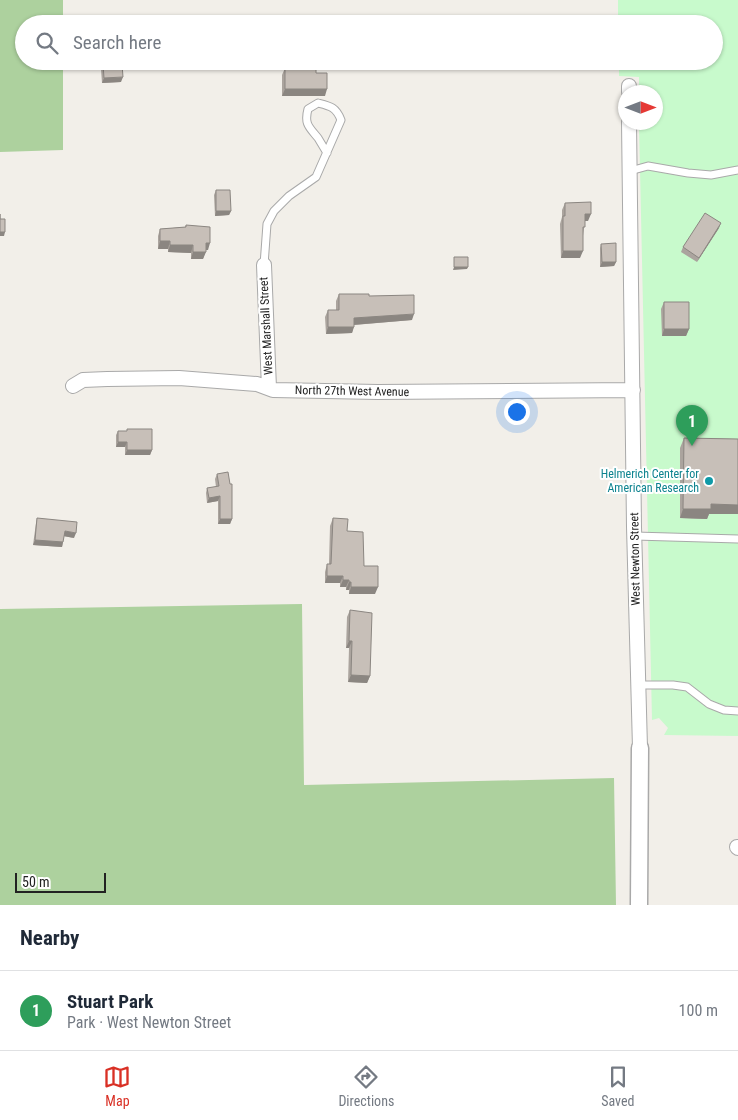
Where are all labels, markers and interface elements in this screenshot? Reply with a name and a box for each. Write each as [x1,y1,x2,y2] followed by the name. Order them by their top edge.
[15,15,723,70] search box
[33,29,61,57] icon: search
[73,31,161,54] text: Search here
[618,85,663,130] north arrow
[256,276,276,375] street label: West Marshall Street
[295,383,410,399] street label: North 27th West Avenue
[504,399,530,425] your location
[676,405,708,446] pin: 1
[601,467,699,495] place label: Helmerich Center for American Research
[703,475,715,487] marker: Helmerich Center for American Research
[627,512,643,606] street label: West Newton Street
[15,870,106,893] scale bar
[22,874,50,890] text: 50 m
[20,926,79,950] text: Nearby
[67,990,153,1013] text: Stuart Park
[32,1001,40,1020] text: 1
[679,1001,718,1020] text: 100 m
[67,1013,231,1032] text: Park · West Newton Street
[103,1063,131,1109] tab: Map
[338,1063,394,1109] tab: Directions
[601,1063,635,1109] tab: Saved

